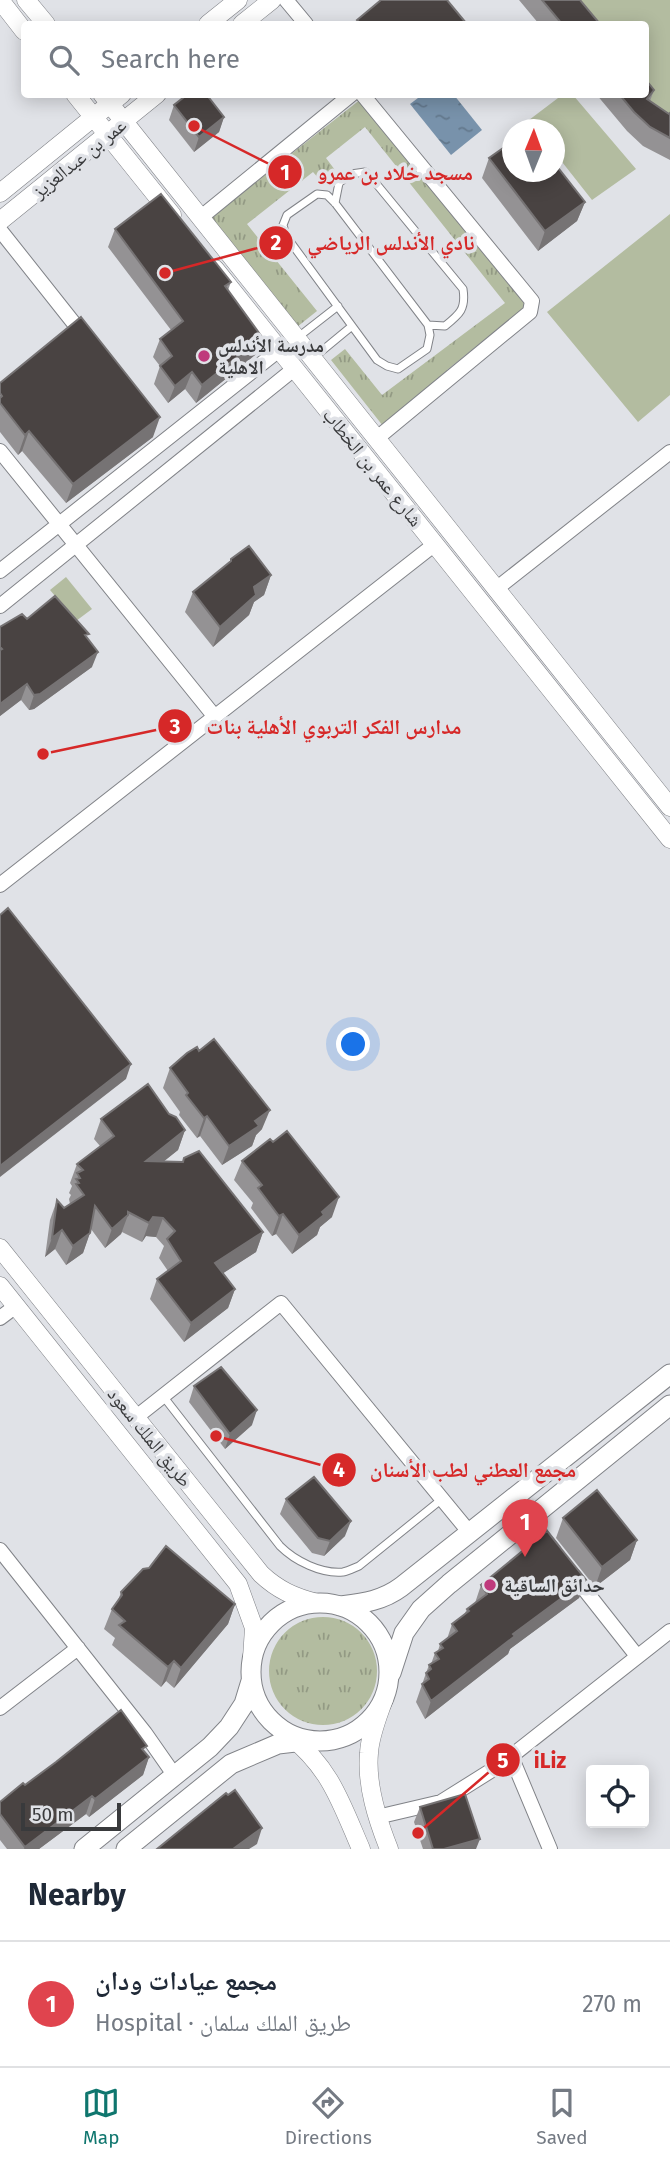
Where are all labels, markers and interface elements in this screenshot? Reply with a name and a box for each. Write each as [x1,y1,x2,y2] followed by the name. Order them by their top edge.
[21,21,649,98] search box
[45,41,83,79] icon: search
[101,44,240,75] text: Search here
[27,113,131,204] street label: عمر بن عبدالعزيز
[502,119,565,182] north arrow
[268,151,487,193] callout: مسجد خلاد بن عمرو
[280,160,290,186] text: 1
[317,160,473,186] text: مسجد خلاد بن عمرو
[258,222,489,264] callout: نادي الأندلس الرياضي
[271,230,282,256] text: 2
[307,230,475,259] text: نادي الأندلس الرياضي
[218,334,324,379] place label: مدرسة الأندلس الاهلية
[196,348,212,364] marker: مدرسة الأندلس الاهلية
[318,404,427,531] street label: شارع عمر بن الخطاب
[158,705,476,747] callout: مدارس الفكر التربوي الأهلية بنات
[169,714,181,740] text: 3
[207,714,461,743] text: مدارس الفكر التربوي الأهلية بنات
[336,1027,370,1061] your location
[103,1383,197,1492] street label: طريق الملك سعود
[321,1449,590,1491] callout: مجمع العطني لطب الأسنان
[333,1457,345,1483] text: 4
[370,1457,576,1486] text: مجمع العطني لطب الأسنان
[502,1499,548,1557] pin: 1
[504,1574,605,1597] place label: حدائق الساقية
[482,1577,498,1593] marker: حدائق الساقية
[485,1739,580,1781] callout: iLiz
[497,1748,509,1774] text: 5
[534,1748,566,1774] text: iLiz
[586,1765,649,1828] map controls
[586,1765,649,1828] button: locate
[21,1800,121,1832] scale bar
[32,1803,73,1826] text: 50 m
[28,1877,126,1913] text: Nearby
[95,1966,277,1997] text: مجمع عيادات ودان
[46,1990,56,2018] text: 1
[582,1990,642,2018] text: 270 m
[95,2009,351,2037] text: Hospital · طريق الملك سلمان
[82,2084,120,2149] tab: Map
[285,2084,372,2149] tab: Directions
[536,2084,588,2149] tab: Saved

